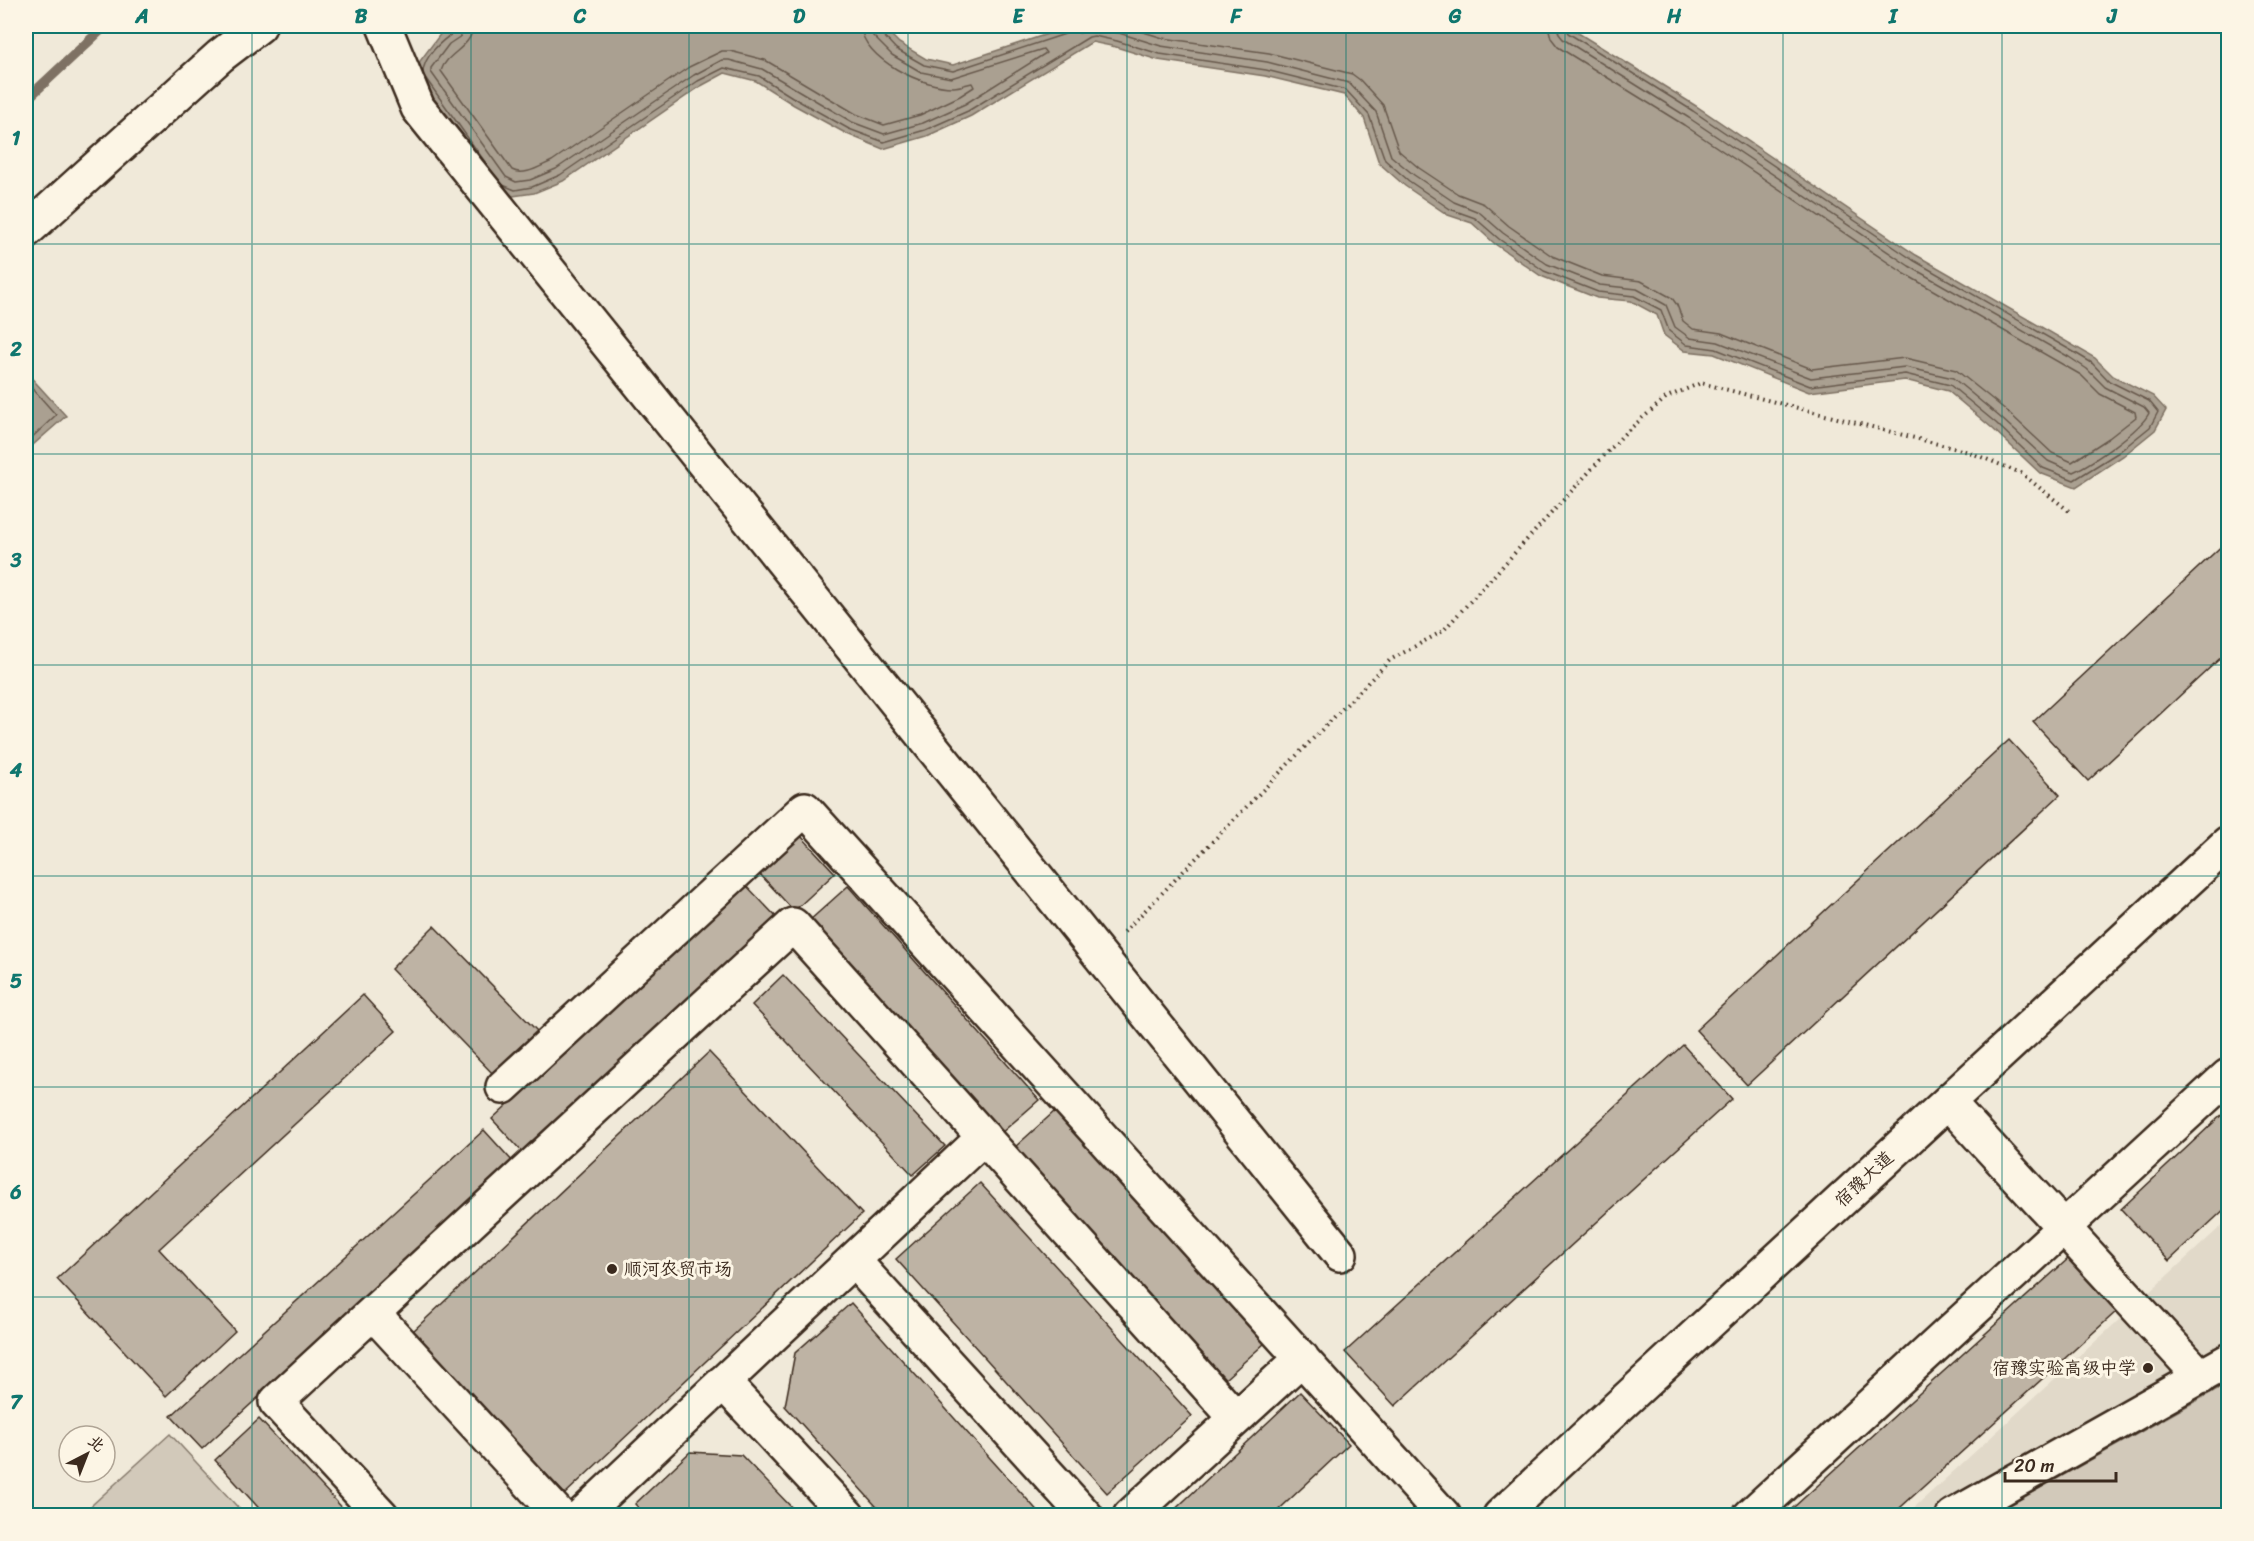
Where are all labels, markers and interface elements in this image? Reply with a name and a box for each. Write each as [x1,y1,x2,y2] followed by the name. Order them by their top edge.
[134,0,149,34] text: A
[355,0,368,34] text: B
[573,0,587,34] text: C
[793,0,806,34] text: D
[1012,0,1025,34] text: E
[1230,0,1243,34] text: F
[1448,0,1462,34] text: G
[1666,0,1682,34] text: H
[1888,0,1899,34] text: I
[2106,0,2118,34] text: J
[12,121,21,156] text: 1
[9,332,22,367] text: 2
[10,543,22,578] text: 3
[9,753,23,788] text: 4
[10,964,22,999] text: 5
[1827,1143,1901,1215] street label: 宿豫大道
[9,1175,22,1210] text: 6
[624,1253,732,1285] place label: 顺河农贸市场
[605,1262,619,1276] marker: 顺河农贸市场
[1992,1352,2136,1384] place label: 宿豫实验高级中学
[2141,1361,2155,1375] marker: 宿豫实验高级中学
[10,1385,23,1420] text: 7
[57,1424,117,1484] north arrow
[81,1427,112,1459] text: 北
[2005,1445,2116,1483] scale bar
[2014,1450,2054,1482] text: 20 m

